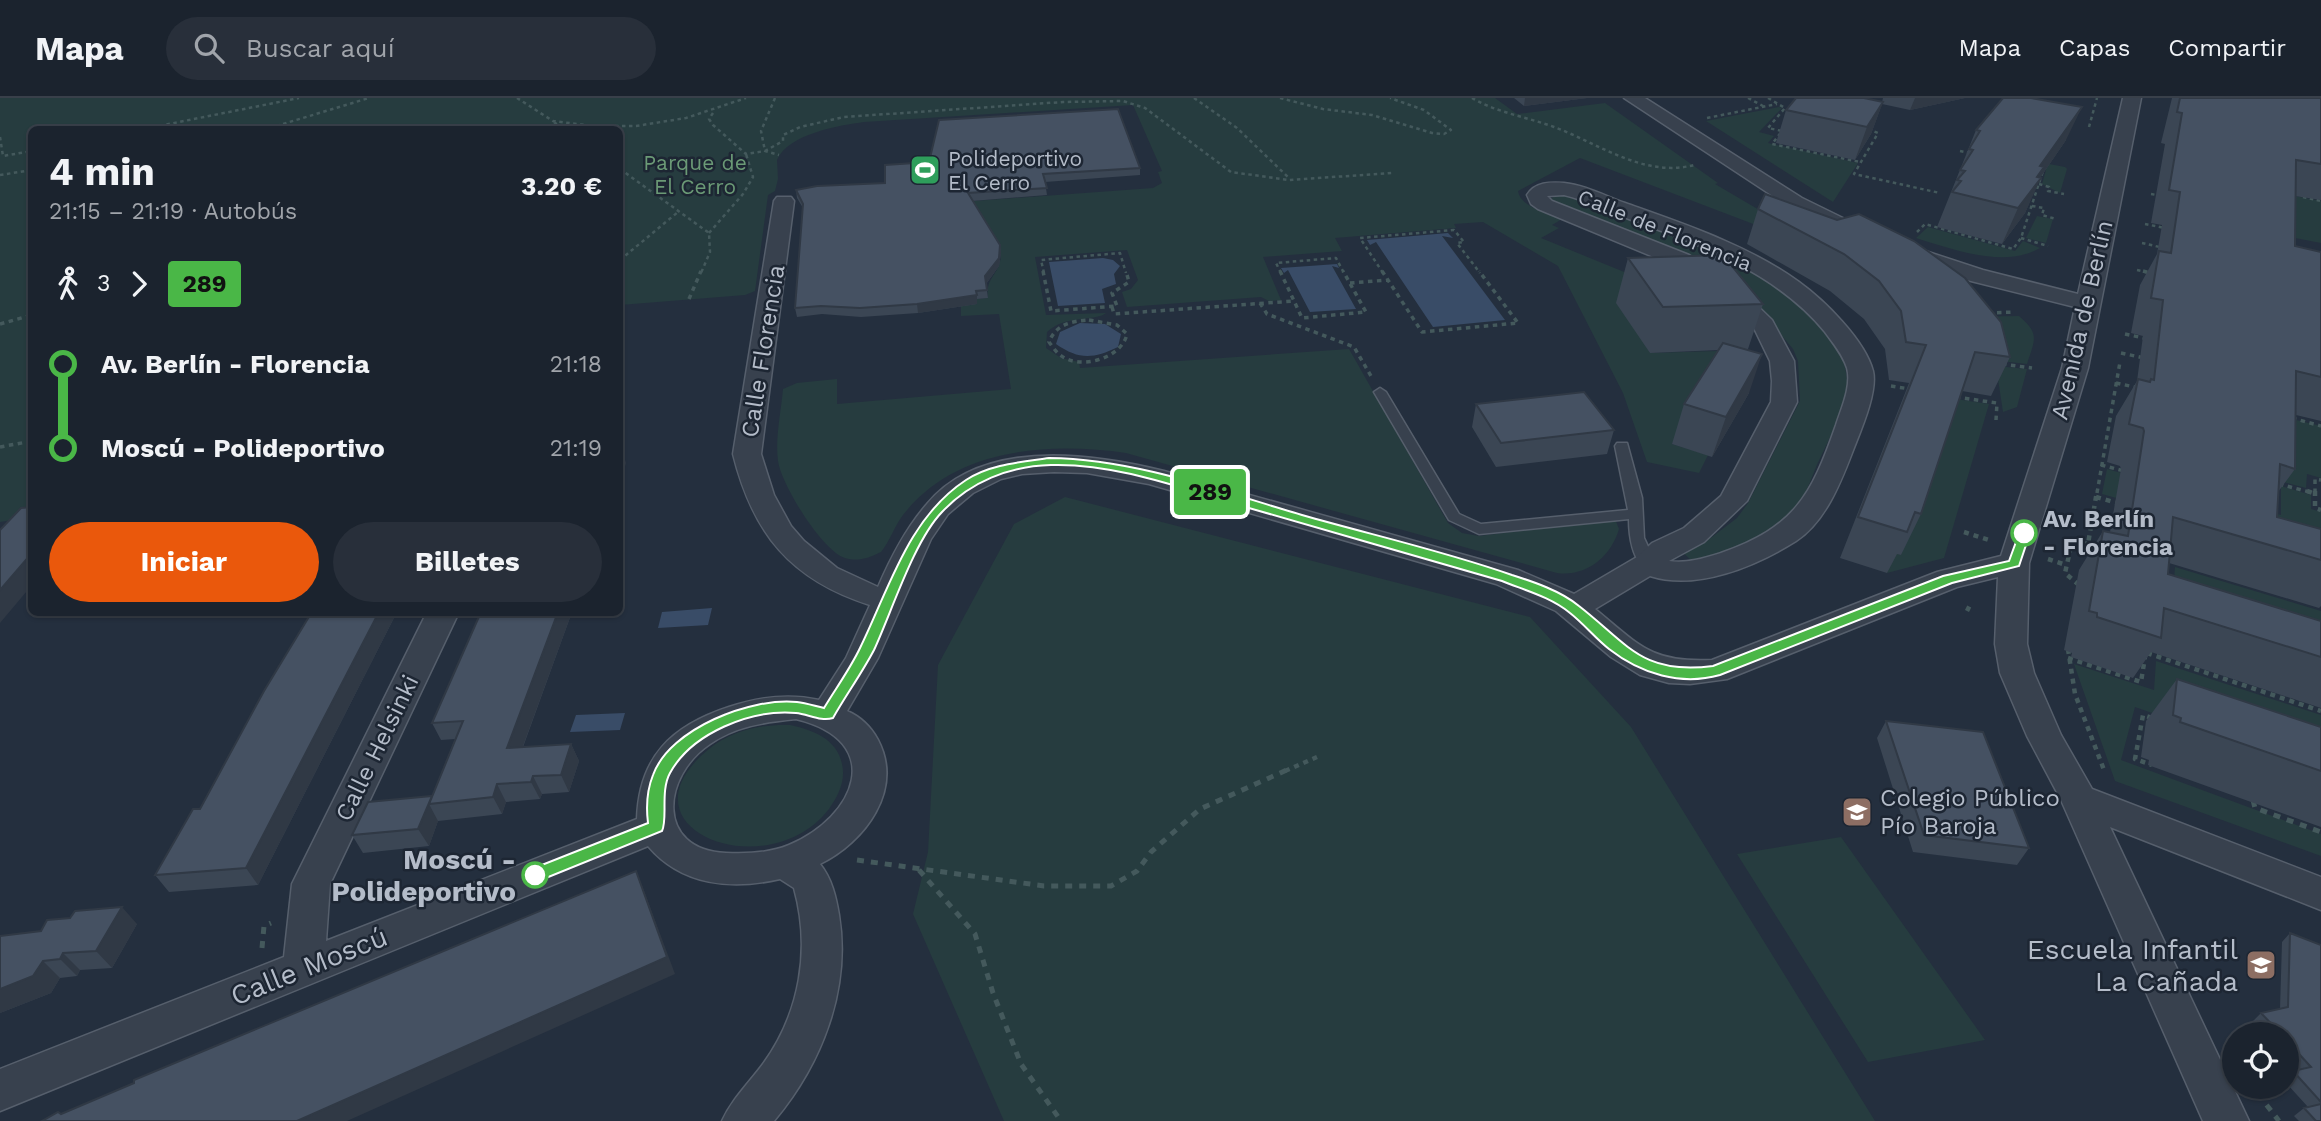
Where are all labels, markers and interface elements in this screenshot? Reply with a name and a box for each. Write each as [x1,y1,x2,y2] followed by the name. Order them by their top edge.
[166,17,656,80] search box
[35,29,124,68] text: Mapa
[190,29,228,67] icon: search
[246,33,395,63] text: Buscar aquí
[1958,34,2021,62] text: Mapa
[2059,34,2130,62] text: Capas
[2168,34,2286,62] text: Compartir
[948,146,1082,195] place label: Polideportivo El Cerro
[49,150,155,194] text: 4 min
[643,150,747,199] park label: Parque de El Cerro
[908,153,942,187] sports icon: Polideportivo El Cerro
[521,171,602,201] text: 3.20 €
[1574,184,1756,276] street label: Calle de Florencia
[49,198,297,225] text: 21:15 – 21:19 · Autobús
[2045,218,2119,422] street label: Avenida de Berlín
[736,263,790,439] street label: Calle Florencia
[49,265,87,303] icon: walk
[120,265,158,303] icon: forward
[97,270,110,297] text: 3
[182,270,227,298] text: 289
[101,349,369,379] text: Av. Berlín - Florencia
[550,351,602,378] text: 21:18
[101,433,385,463] text: Moscú - Polideportivo
[550,435,602,462] text: 21:19
[1170,469,1250,515] line badge: 289
[1188,478,1232,506] text: 289
[2043,505,2173,561] place label: Av. Berlín - Florencia
[2011,520,2037,546] marker: Av. Berlín - Florencia
[49,522,319,602] button: Iniciar
[333,522,602,602] button: Billetes
[330,670,424,826] street label: Calle Helsinki
[1880,784,2060,840] place label: Colegio Público Pío Baroja
[1840,795,1874,829] school or university icon: Colegio Público Pío Baroja
[331,843,516,908] place label: Moscú - Polideportivo
[522,862,548,888] marker: Moscú - Polideportivo
[226,920,392,1012] street label: Calle Moscú
[2027,933,2238,998] place label: Escuela Infantil La Cañada
[2244,948,2278,982] school or university icon: Escuela Infantil La Cañada
[2222,1022,2299,1099] map controls
[2222,1022,2299,1099] button: locate

